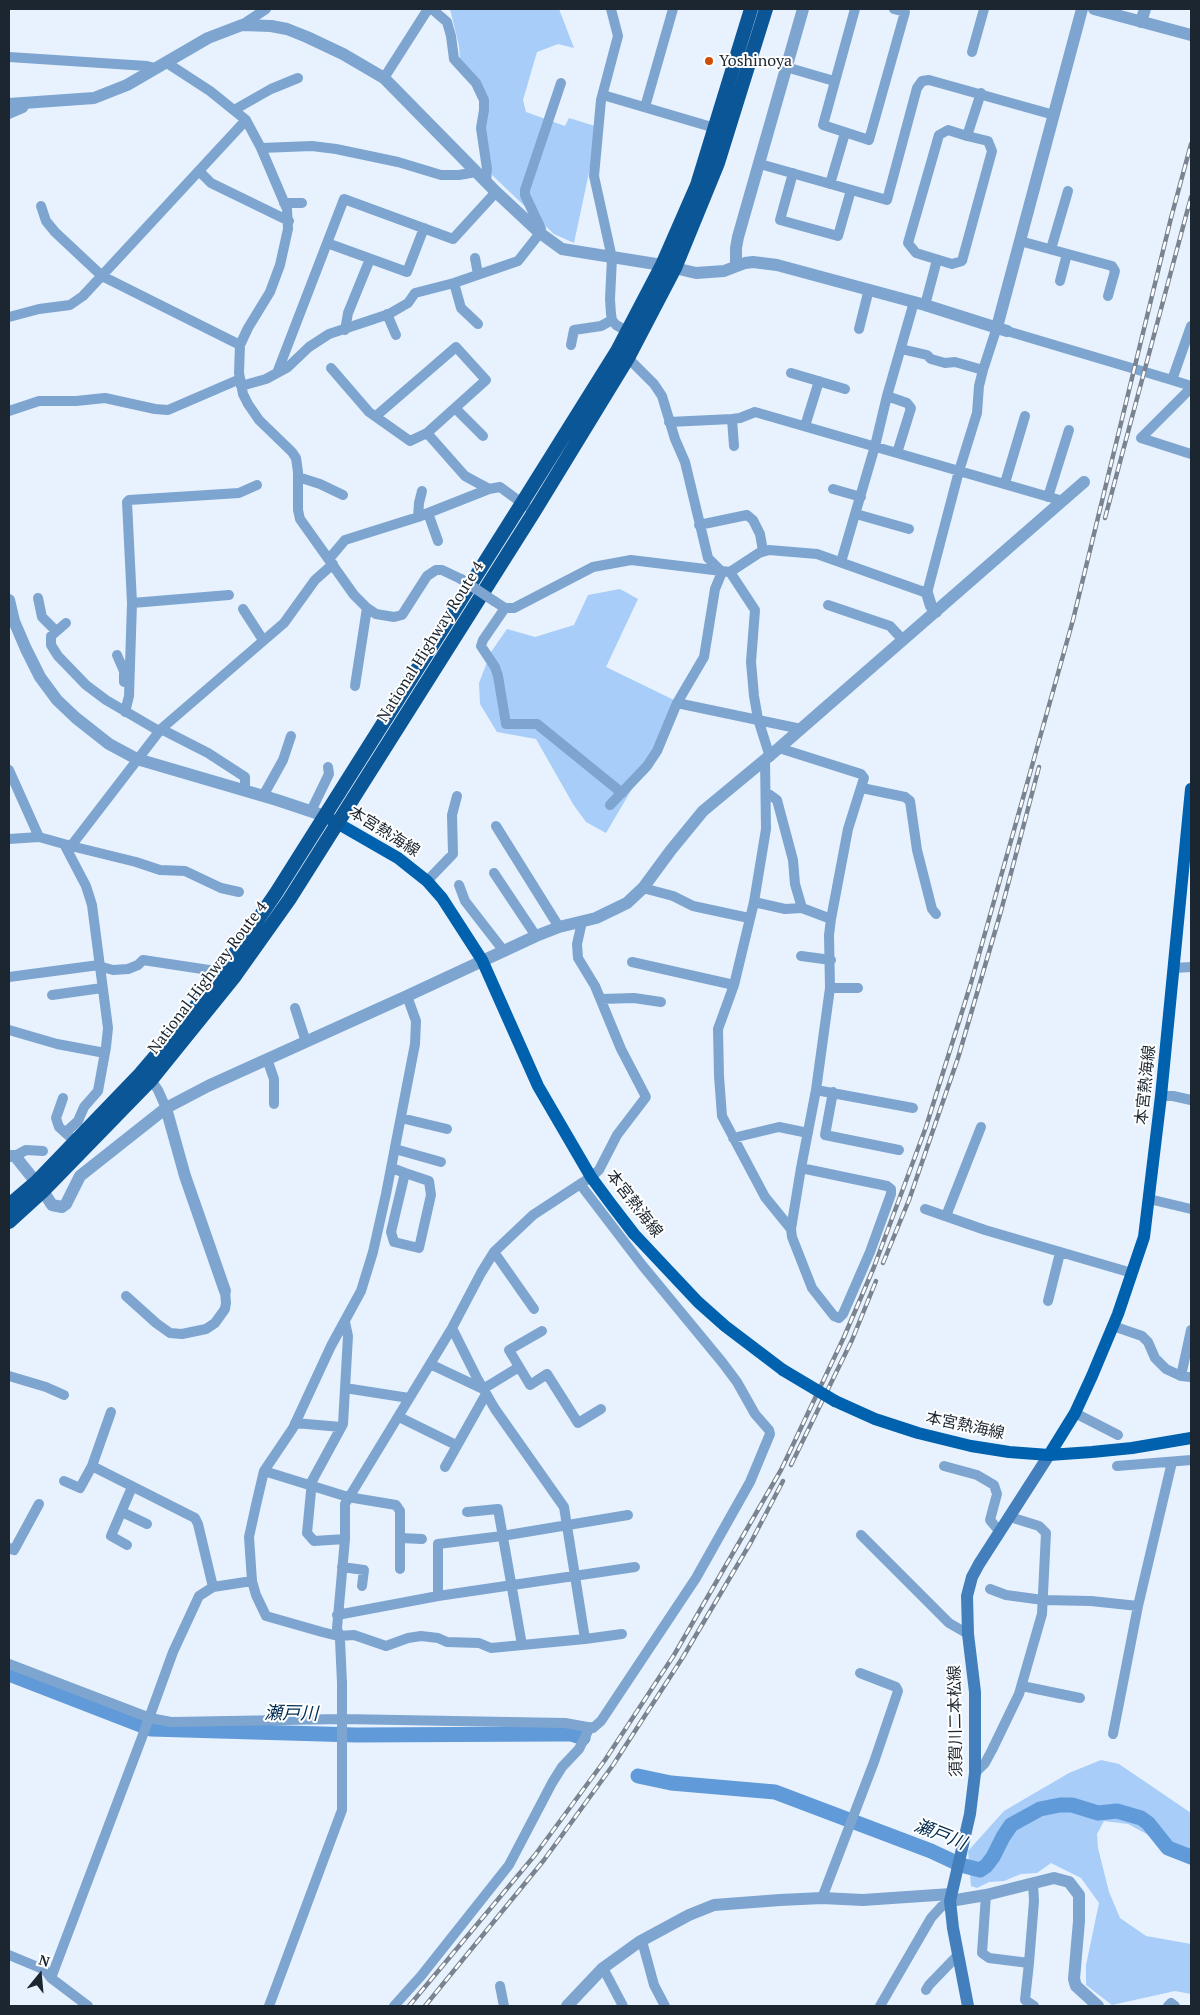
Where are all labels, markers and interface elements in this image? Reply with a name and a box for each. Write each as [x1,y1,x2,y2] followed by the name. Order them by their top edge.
[719,51,792,71] place label: Yoshinoya
[703,55,715,67] marker: Yoshinoya
[374,558,488,726] street label: National Highway Route 4
[345,803,423,861] street label: 本宮熱海線
[144,898,272,1058] street label: National Highway Route 4
[1132,1044,1160,1126] street label: 本宮熱海線
[602,1167,666,1241] street label: 本宮熱海線
[924,1408,1006,1444] street label: 本宮熱海線
[945,1665,967,1777] street label: 須賀川二本松線
[264,1703,318,1725] water label: 瀬戸川
[911,1815,969,1855] water label: 瀬戸川
[15,1950,65,2000] north arrow
[37,1950,52,1971] text: N

